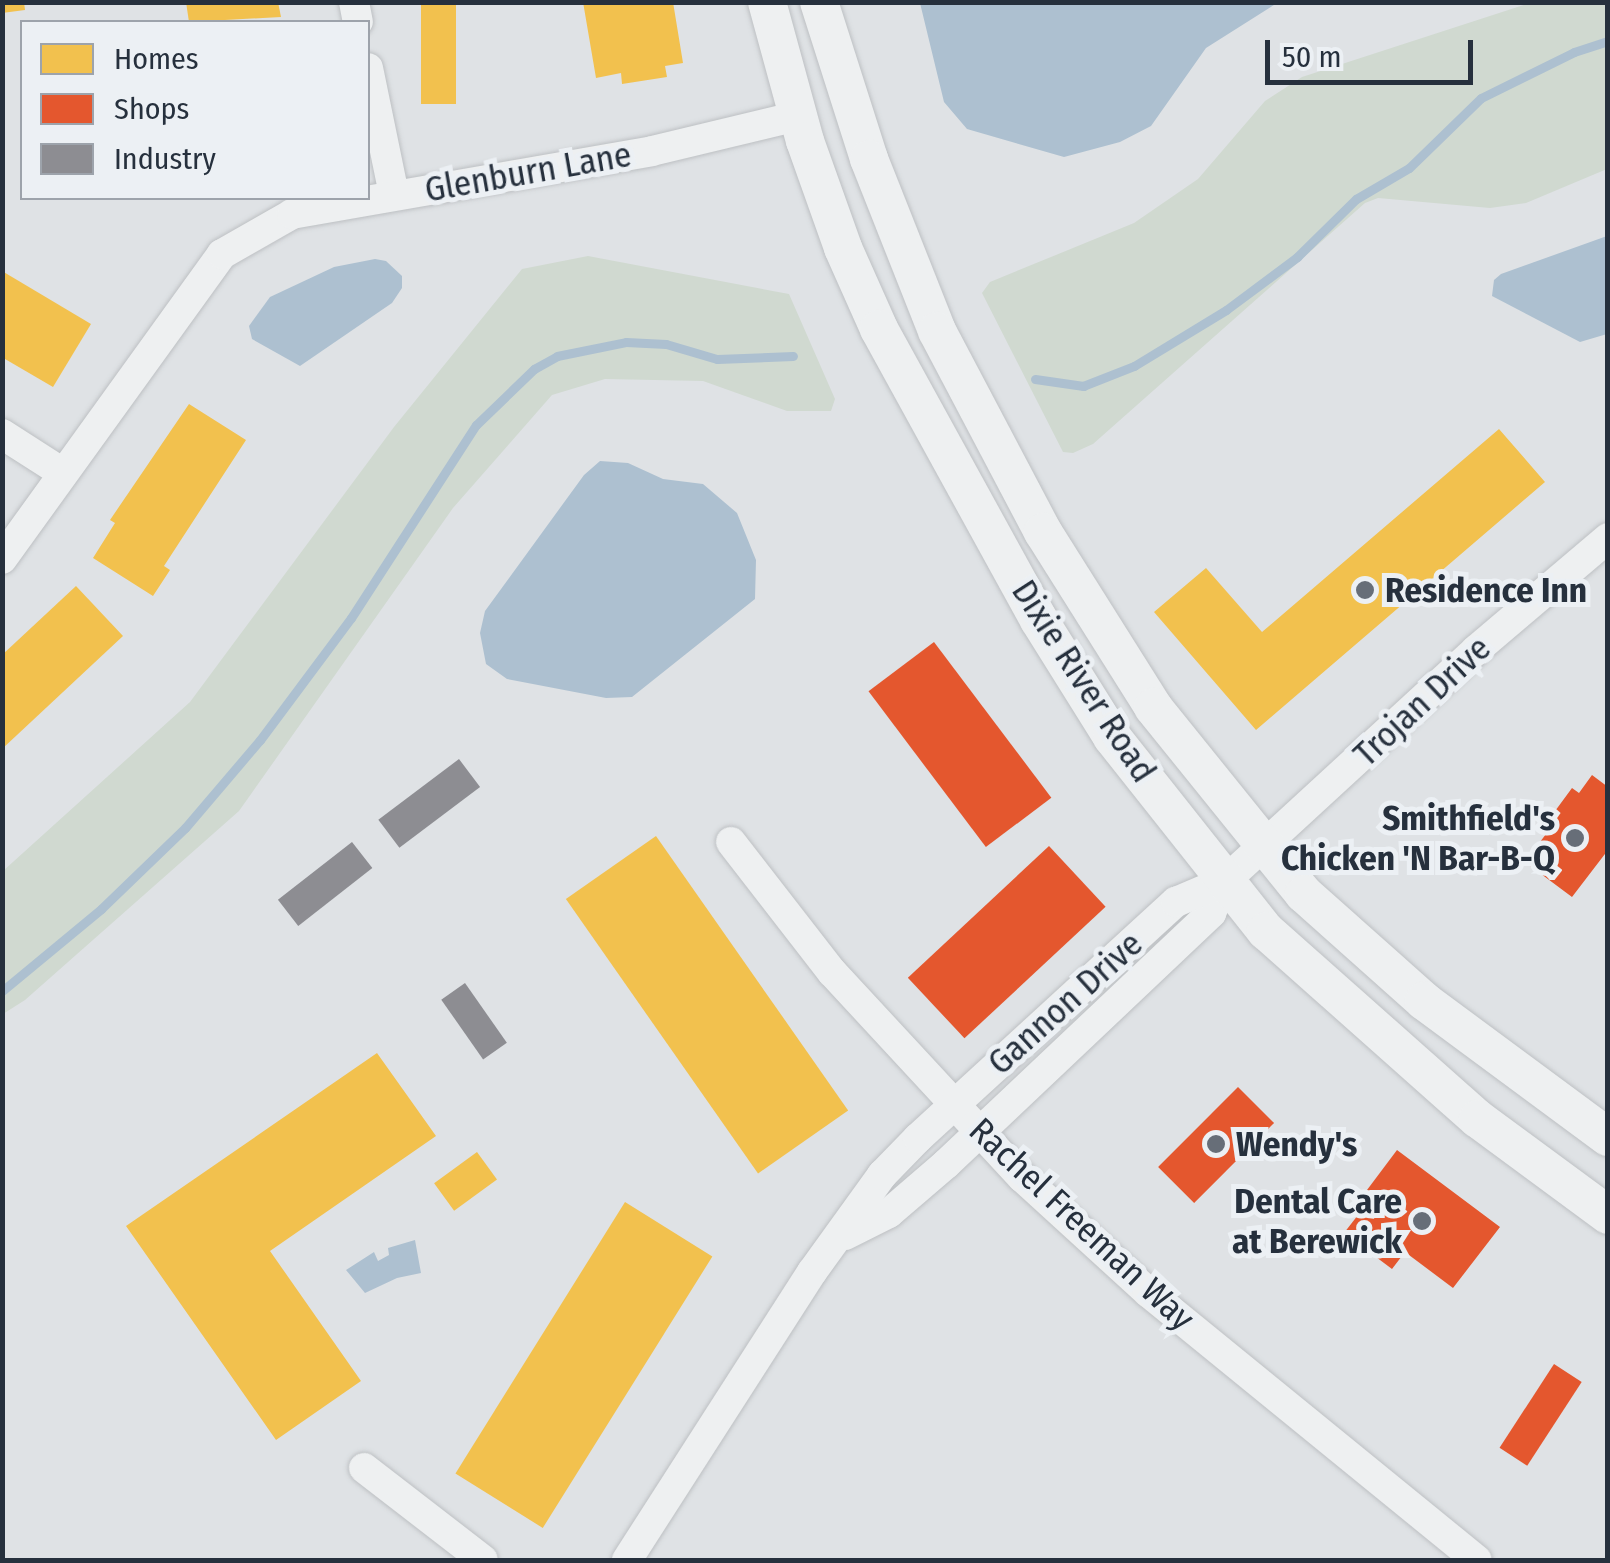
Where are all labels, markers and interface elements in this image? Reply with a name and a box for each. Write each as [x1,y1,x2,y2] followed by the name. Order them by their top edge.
[20,20,370,200] legend
[1270,20,1478,82] scale bar
[1282,39,1342,75] text: 50 m
[114,41,199,77] text: Homes
[114,91,189,127] text: Shops
[422,133,634,211] street label: Glenburn Lane
[114,141,216,177] text: Industry
[1385,569,1587,611] place label: Residence Inn
[1003,572,1165,790] street label: Dixie River Road
[1354,579,1376,601] marker: Residence Inn
[1345,627,1499,775] street label: Trojan Drive
[1281,797,1555,879] place label: Smithfield's Chicken 'N Bar-B-Q
[1564,827,1586,849] marker: Smithfield's Chicken 'N Bar-B-Q
[979,923,1151,1083] street label: Gannon Drive
[961,1109,1203,1339] street label: Rachel Freeman Way
[1236,1123,1357,1165] place label: Wendy's
[1205,1133,1227,1155] marker: Wendy's
[1232,1180,1402,1262] place label: Dental Care at Berewick
[1411,1210,1433,1232] marker: Dental Care at Berewick

